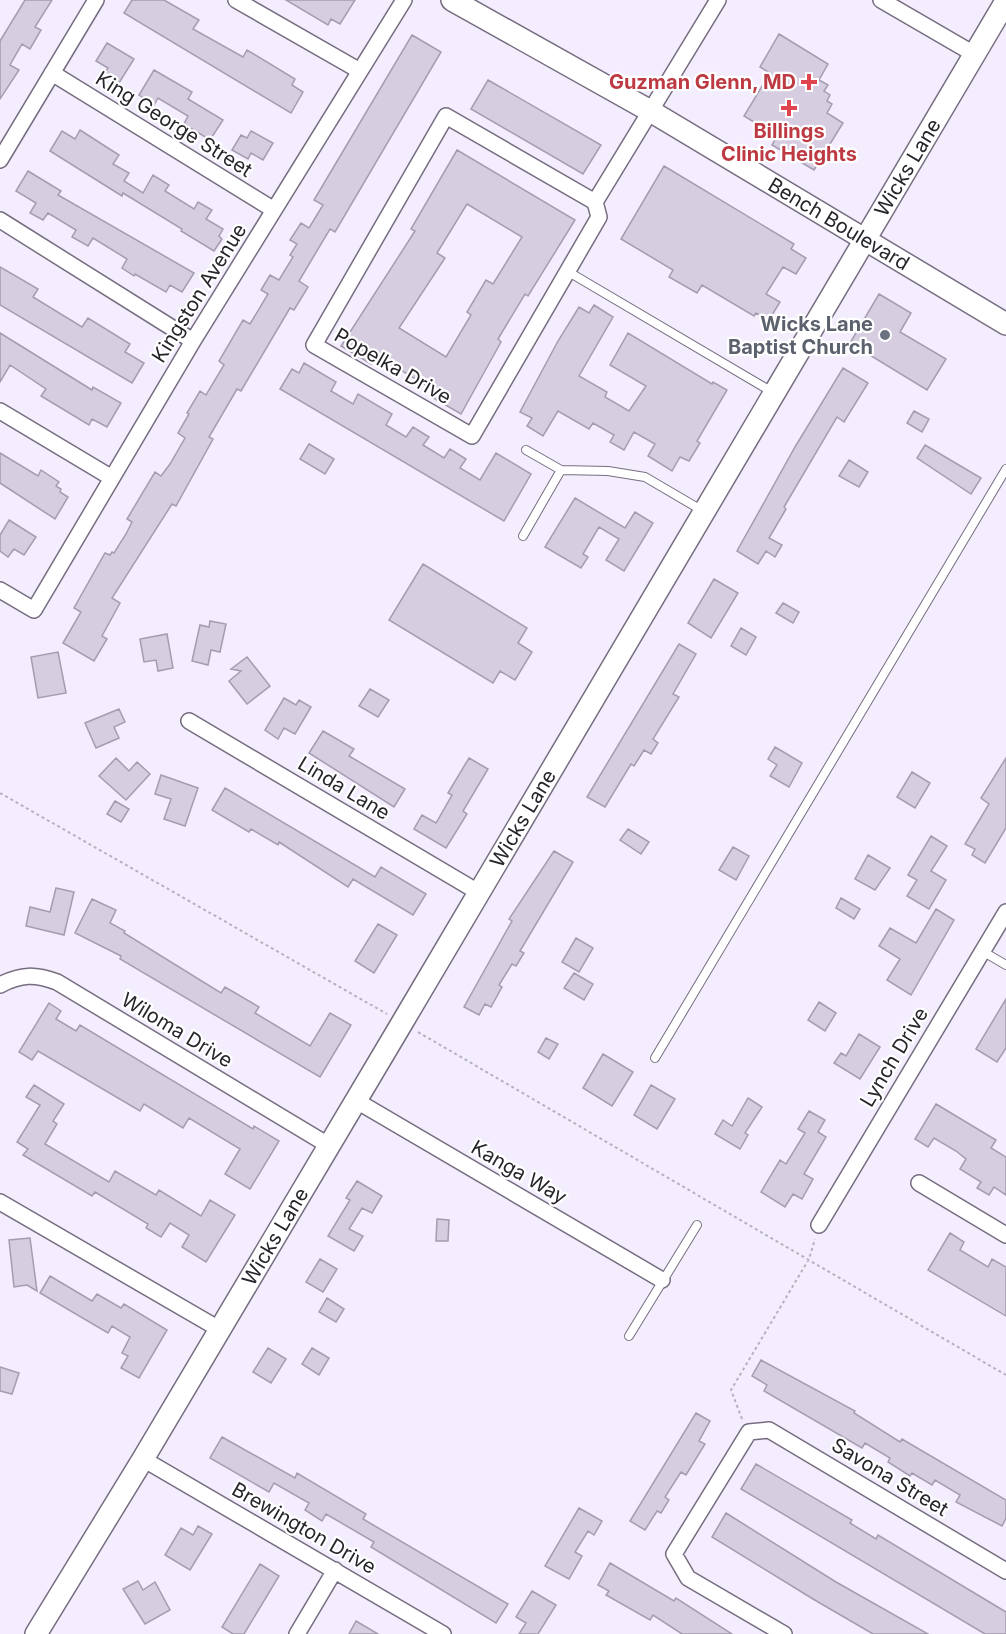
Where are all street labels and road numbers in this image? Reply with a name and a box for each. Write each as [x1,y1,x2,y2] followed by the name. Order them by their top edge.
[91,66,257,182] street label: King George Street
[869,114,946,221] street label: Wicks Lane
[764,172,914,275] street label: Bench Boulevard
[147,219,251,367] street label: Kingston Avenue
[330,323,456,409] street label: Popelka Drive
[294,751,394,825] street label: Linda Lane
[485,765,561,871] street label: Wicks Lane
[117,987,237,1073] street label: Wiloma Drive
[855,1003,933,1111] street label: Lynch Drive
[467,1135,571,1209] street label: Kanga Way
[237,1183,313,1290] street label: Wicks Lane
[827,1433,953,1521] street label: Savona Street
[228,1477,380,1579] street label: Brewington Drive

